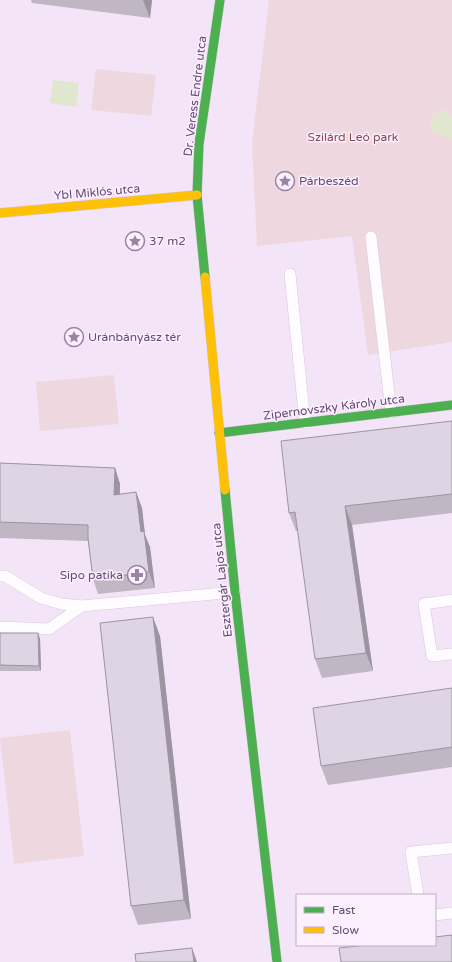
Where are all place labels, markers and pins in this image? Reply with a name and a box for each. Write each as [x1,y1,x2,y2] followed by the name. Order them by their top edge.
[274,170,296,192] place icon: Párbeszéd
[299,174,359,188] place label: Párbeszéd
[124,230,146,252] place icon: 37 m2
[149,234,186,248] place label: 37 m2
[63,326,85,348] place icon: Uránbányász tér
[88,330,181,344] place label: Uránbányász tér
[126,564,148,586] pharmacy icon: Sipo patika
[60,568,123,582] place label: Sipo patika

